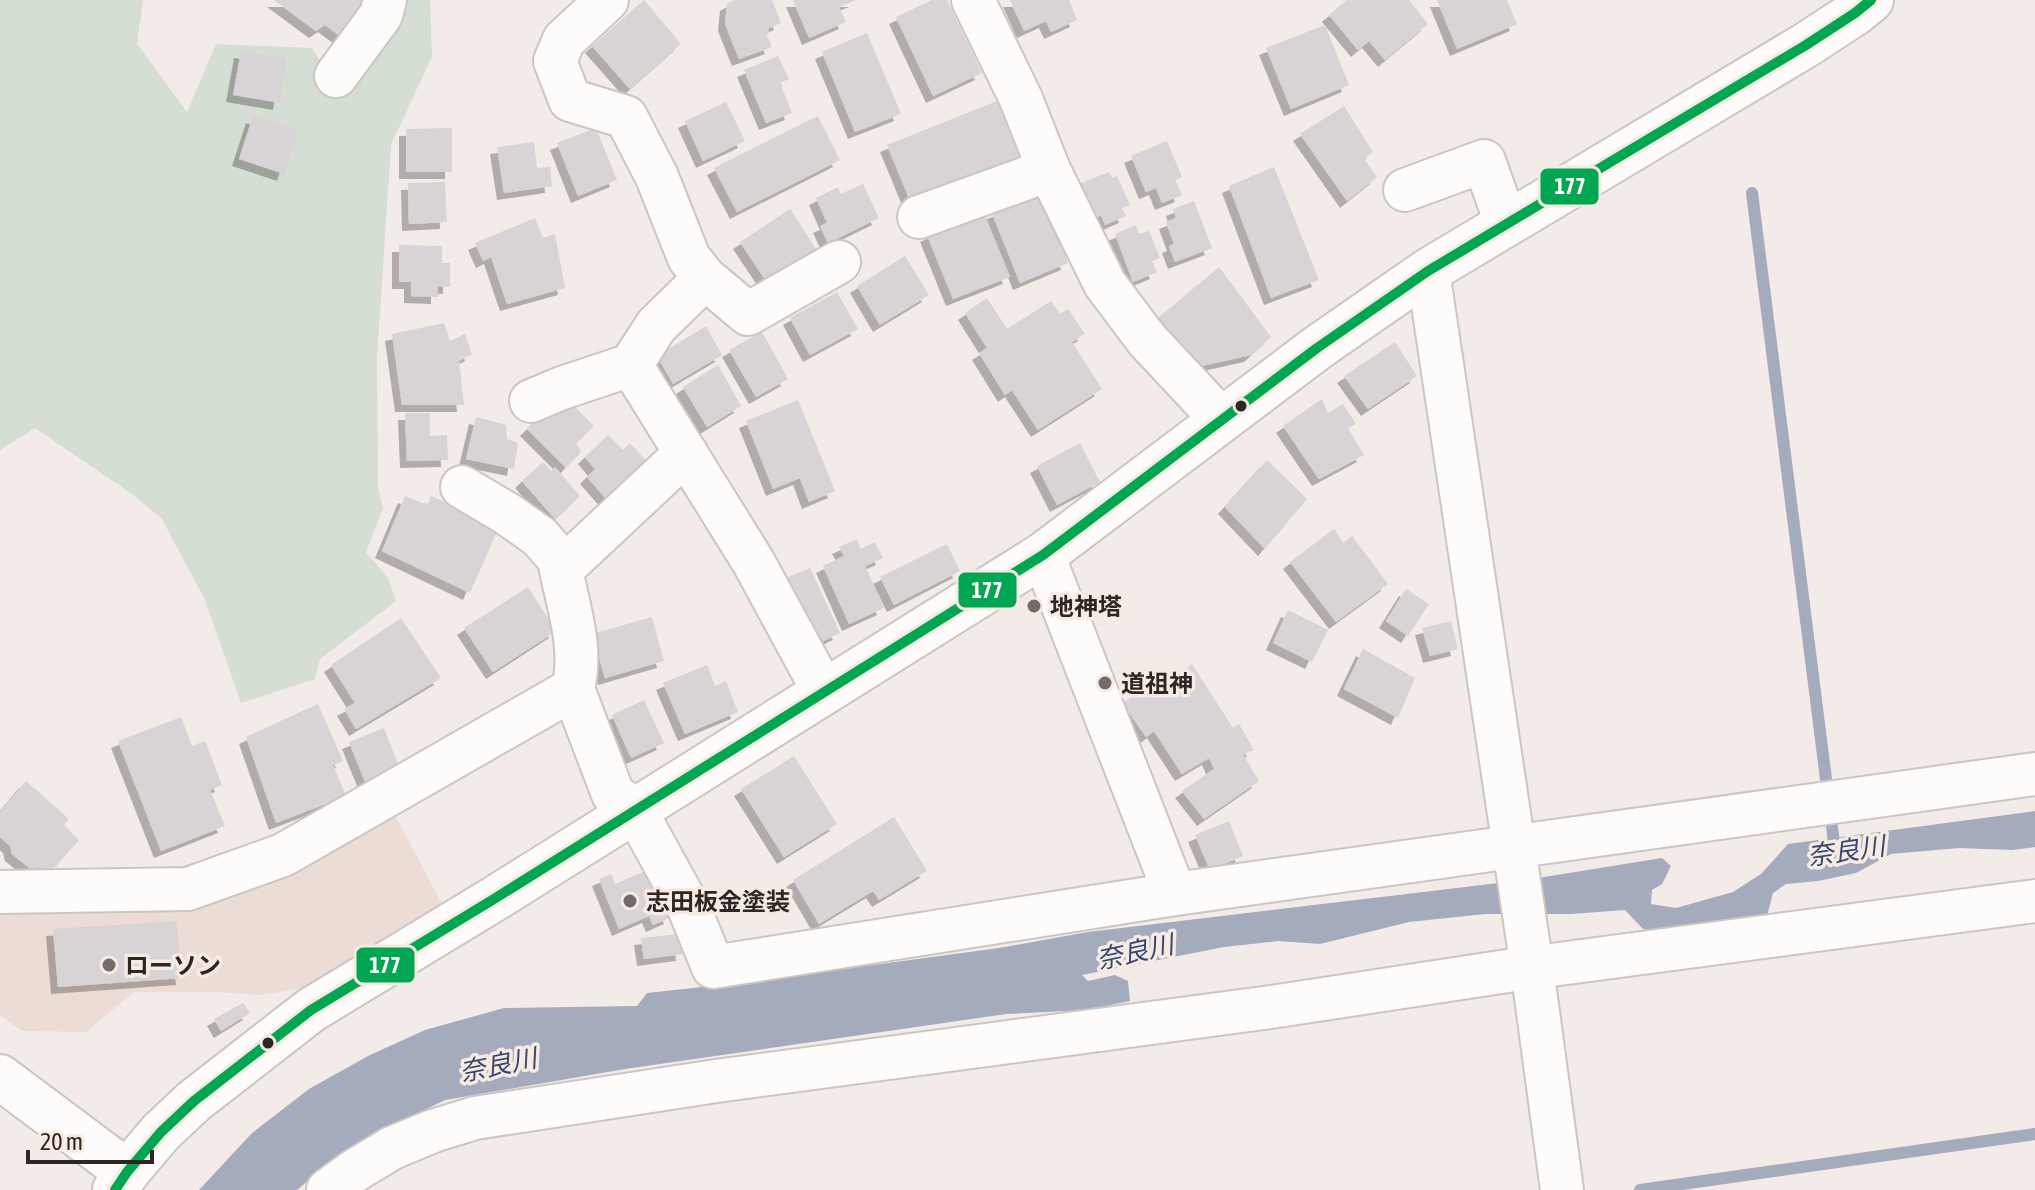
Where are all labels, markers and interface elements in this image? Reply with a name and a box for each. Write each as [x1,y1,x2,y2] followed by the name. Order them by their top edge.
[1539,167,1600,206] line badge: 177
[1554,173,1586,199] text: 177
[1233,398,1249,414] unlabelled marker
[957,571,1018,609] line badge: 177
[971,577,1003,603] text: 177
[1050,593,1122,620] place label: 地神塔
[1025,597,1043,615] marker: 地神塔
[1121,670,1193,697] place label: 道祖神
[1096,674,1114,692] marker: 道祖神
[1805,830,1890,871] water label: 奈良川
[646,888,790,915] place label: 志田板金塗装
[621,892,639,910] marker: 志田板金塗装
[1094,929,1179,975] water label: 奈良川
[355,946,416,984] line badge: 177
[125,952,221,979] place label: ローソン
[369,952,401,978] text: 177
[100,956,118,974] marker: ローソン
[260,1035,276,1051] unlabelled marker
[457,1042,542,1087] water label: 奈良川
[28,1114,152,1164] scale bar
[40,1128,83,1155] text: 20 m

